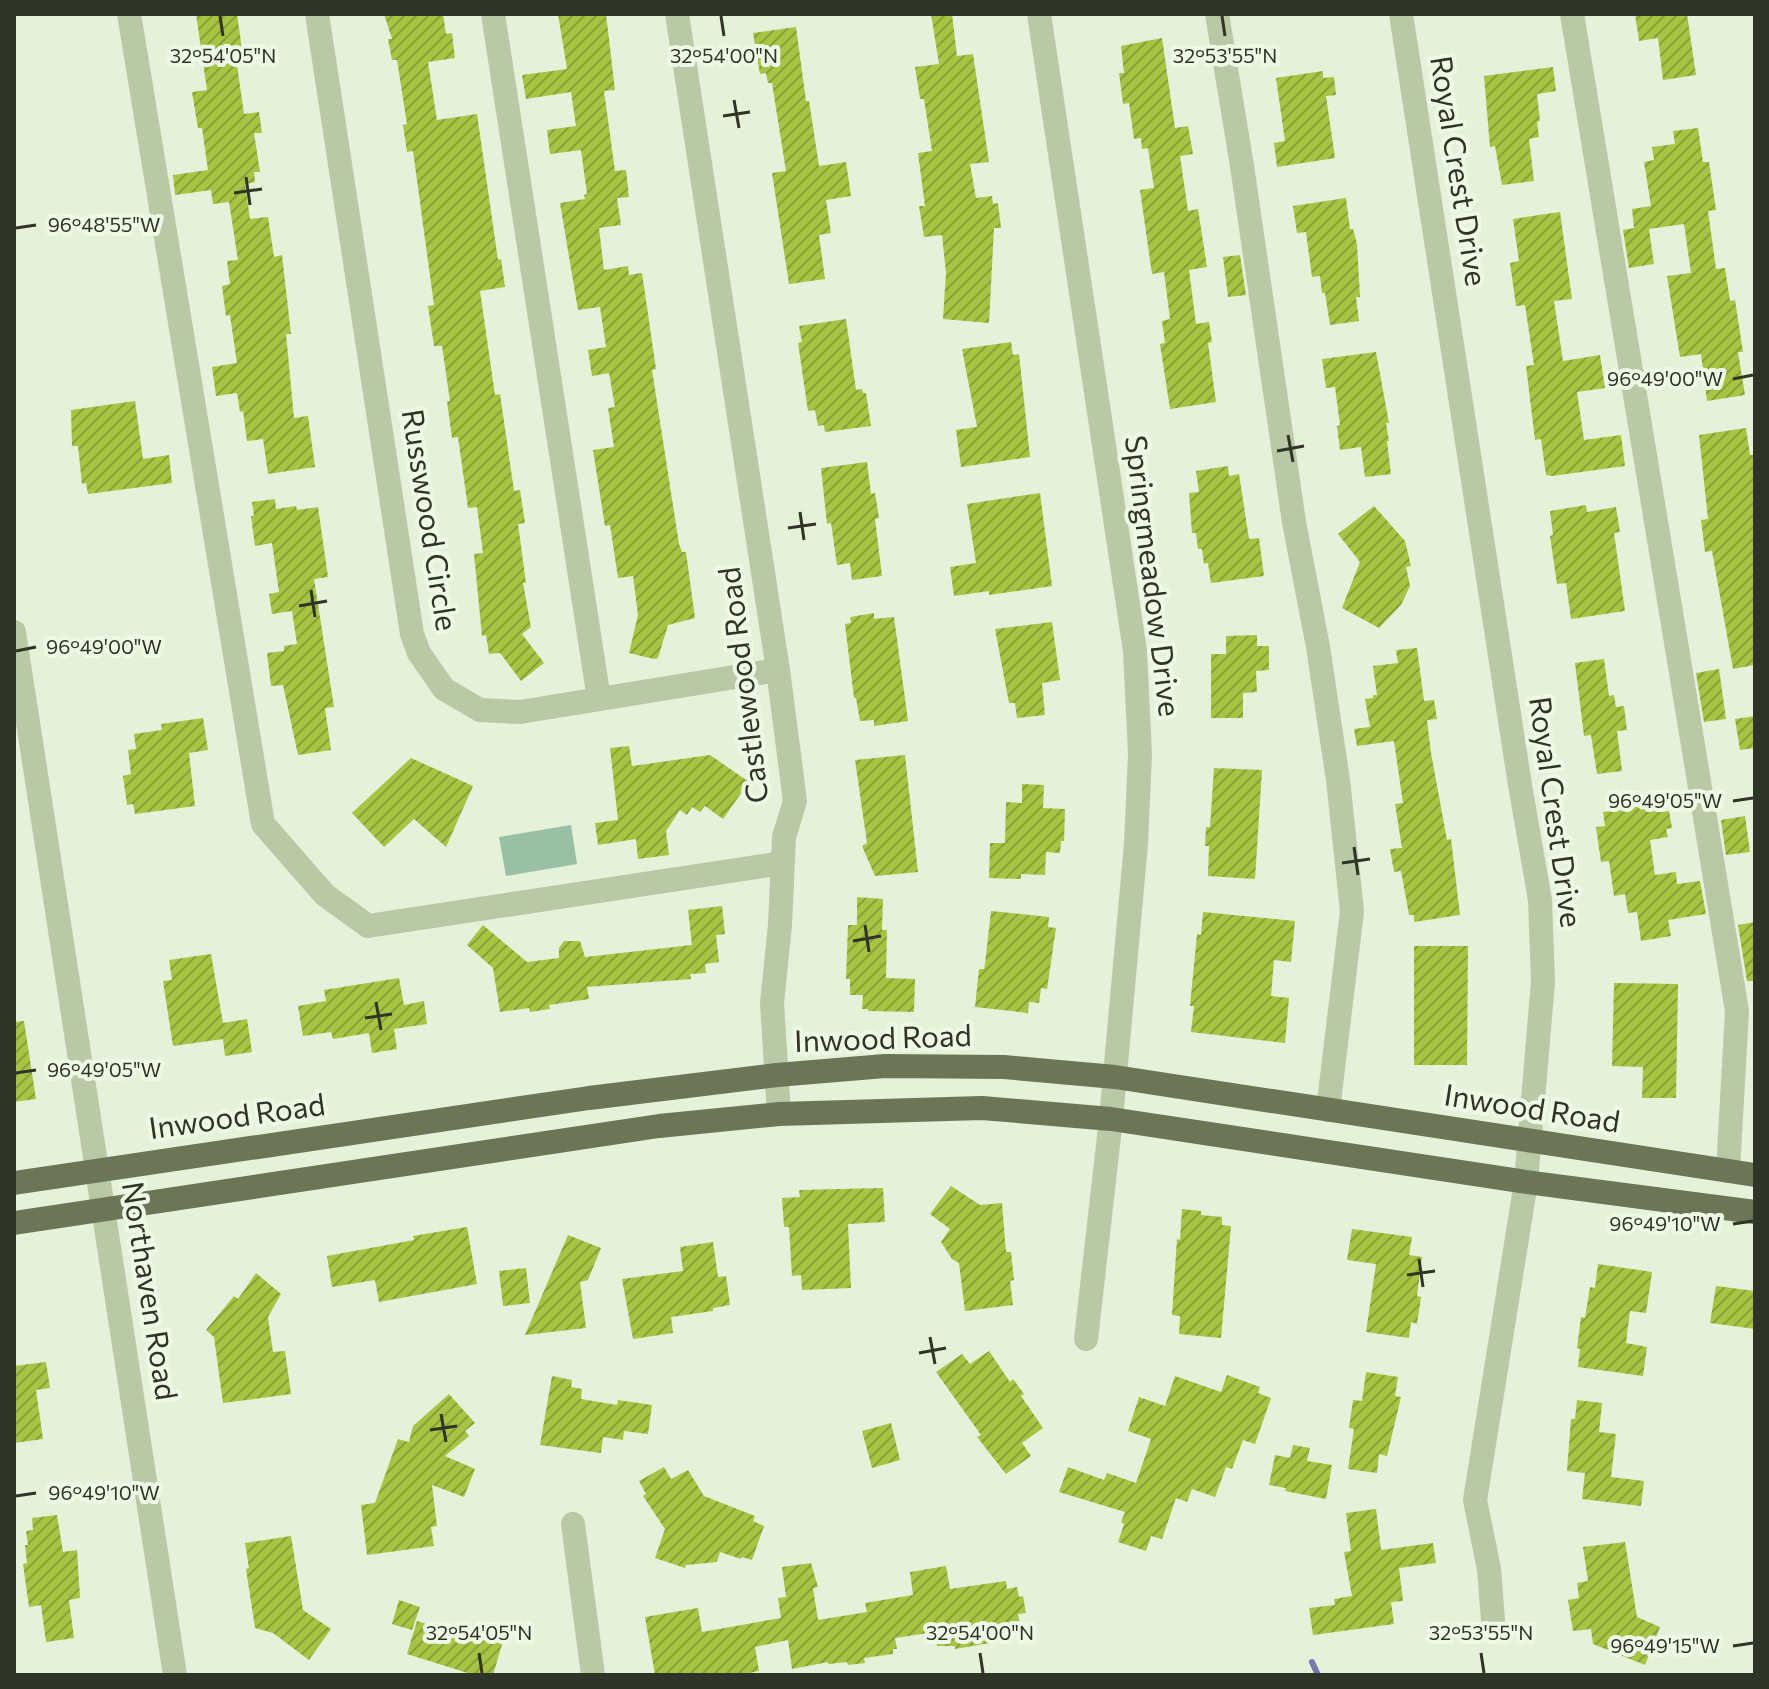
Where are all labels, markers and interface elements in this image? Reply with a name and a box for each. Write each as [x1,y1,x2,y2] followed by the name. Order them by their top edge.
[170,43,276,67] text: 32°54'05"N
[670,43,778,67] text: 32°54'00"N
[1173,43,1277,67] text: 32°53'55"N
[1424,53,1497,288] street label: Royal Crest Drive
[48,212,160,236] text: 96°48'55"W
[1607,366,1723,390] text: 96°49'00"W
[396,406,467,633] street label: Russwood Circle
[1119,433,1190,718] street label: Springmeadow Drive
[709,565,774,805] street label: Castlewood Road
[46,634,162,658] text: 96°49'00"W
[1523,694,1592,929] street label: Royal Crest Drive
[1608,788,1722,812] text: 96°49'05"W
[793,1015,972,1058] street label: Inwood Road
[47,1057,161,1081] text: 96°49'05"W
[1442,1074,1623,1139] street label: Inwood Road
[146,1084,327,1145] street label: Inwood Road
[116,1179,187,1403] street label: Northaven Road
[1609,1211,1721,1235] text: 96°49'10"W
[48,1480,160,1504] text: 96°49'10"W
[426,1620,532,1644] text: 32°54'05"N
[926,1620,1034,1644] text: 32°54'00"N
[1429,1620,1533,1644] text: 32°53'55"N
[1610,1633,1720,1657] text: 96°49'15"W

